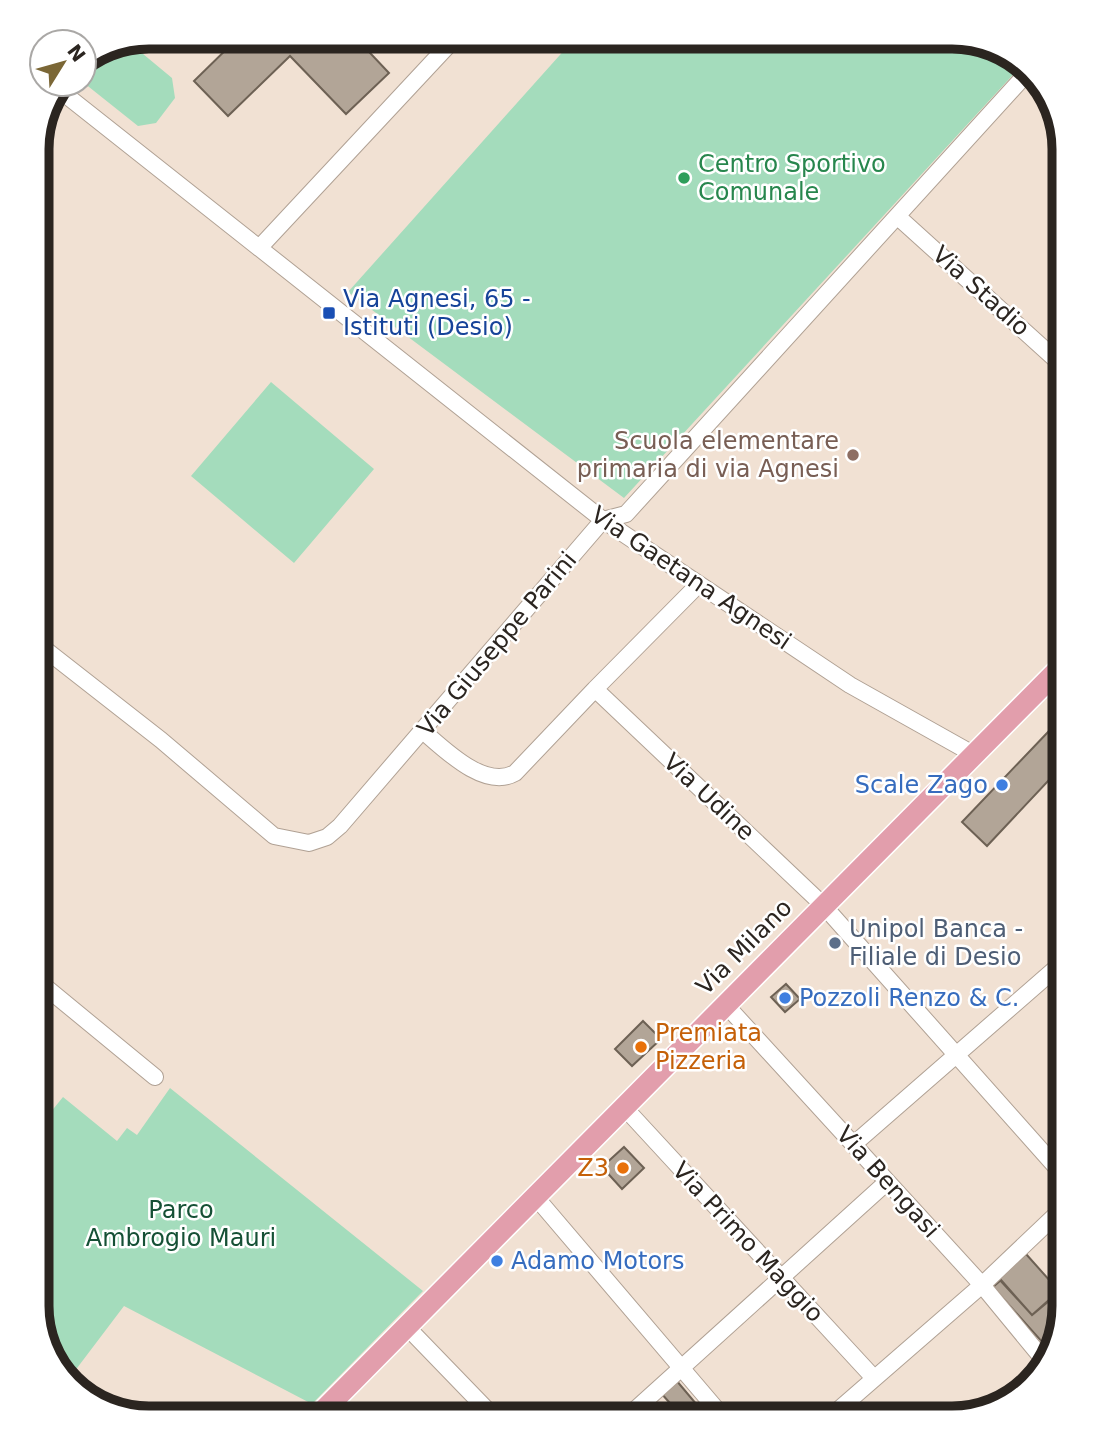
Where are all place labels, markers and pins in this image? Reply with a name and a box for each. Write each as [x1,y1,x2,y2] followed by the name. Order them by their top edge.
[698,150,886,206] place label: Centro Sportivo Comunale
[676,170,692,186] marker: Centro Sportivo Comunale
[343,285,531,341] place label: Via Agnesi, 65 - Istituti (Desio)
[321,305,337,321] marker: Via Agnesi, 65 - Istituti (Desio)
[577,427,839,483] place label: Scuola elementare primaria di via Agnesi
[845,447,861,463] marker: Scuola elementare primaria di via Agnesi
[855,771,988,799] place label: Scale Zago
[994,777,1010,793] marker: Scale Zago
[849,915,1023,971] place label: Unipol Banca - Filiale di Desio
[827,935,843,951] marker: Unipol Banca - Filiale di Desio
[799,984,1019,1012] place label: Pozzoli Renzo & C.
[777,990,793,1006] marker: Pozzoli Renzo & C.
[655,1019,762,1075] place label: Premiata Pizzeria
[633,1039,649,1055] marker: Premiata Pizzeria
[577,1154,609,1182] place label: Z3
[615,1160,631,1176] marker: Z3
[511,1247,684,1275] place label: Adamo Motors
[489,1253,505,1269] marker: Adamo Motors

